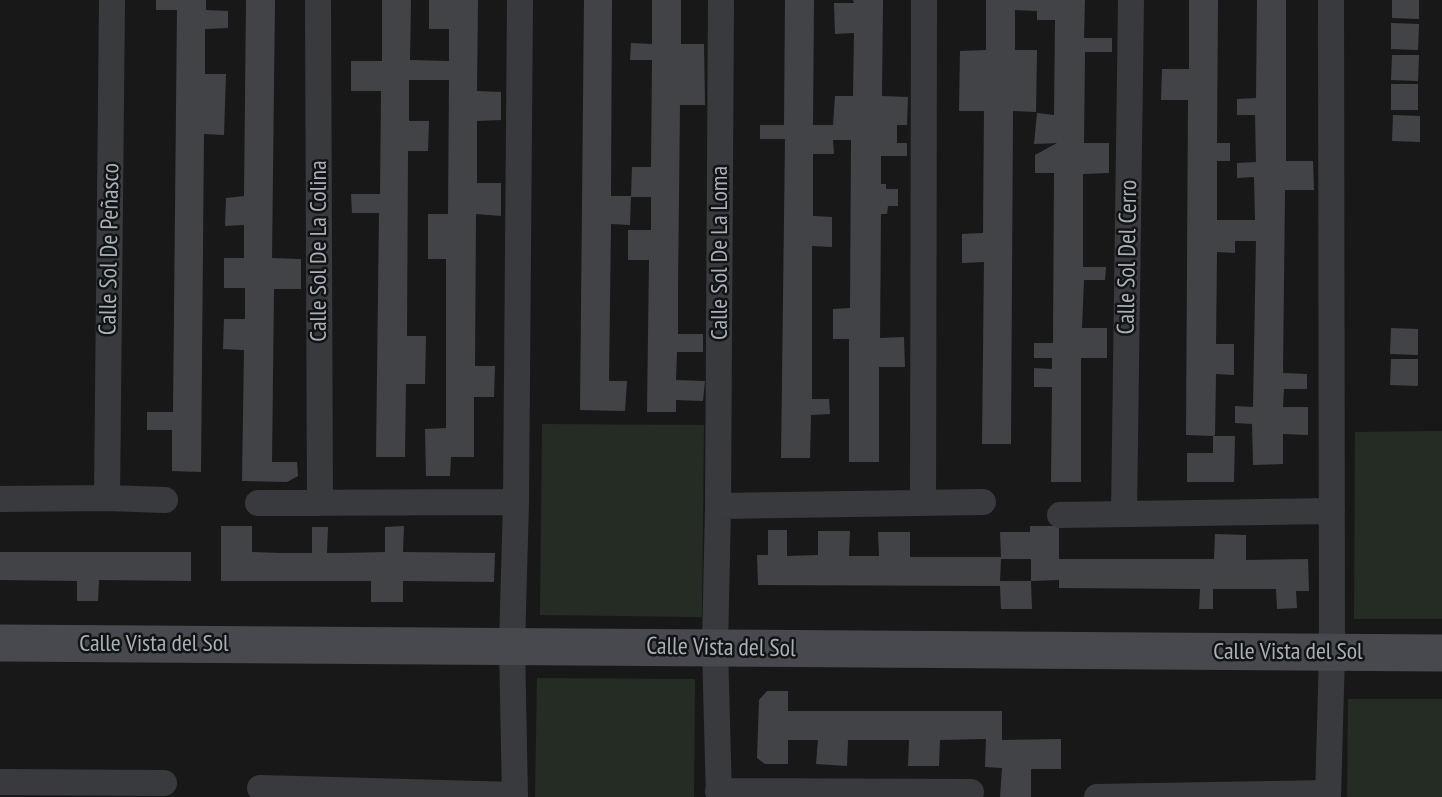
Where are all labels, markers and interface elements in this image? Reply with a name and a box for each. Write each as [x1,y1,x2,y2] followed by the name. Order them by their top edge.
[305,160,333,342] street label: Calle Sol De La Colina
[94,163,126,335] street label: Calle Sol De Peñasco
[706,166,734,340] street label: Calle Sol De La Loma
[1112,179,1144,335] street label: Calle Sol Del Cerro
[79,630,229,658] street label: Calle Vista del Sol
[646,632,796,664] street label: Calle Vista del Sol
[1213,638,1363,666] street label: Calle Vista del Sol

